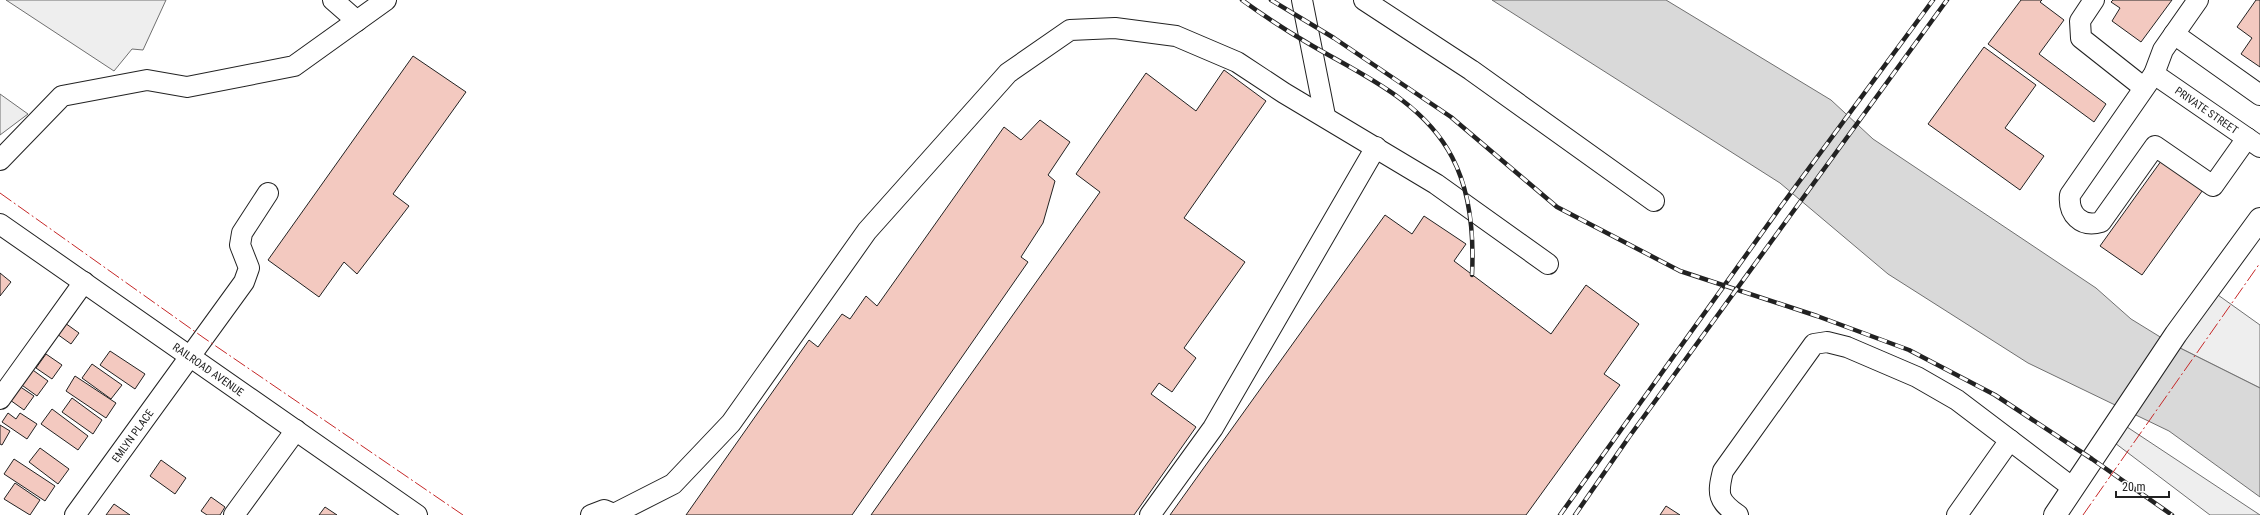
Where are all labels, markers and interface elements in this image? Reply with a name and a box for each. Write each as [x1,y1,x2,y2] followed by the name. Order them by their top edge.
[2172,84,2241,137] street label: PRIVATE STREET
[170,340,246,399] street label: RAILROAD AVENUE
[109,406,157,465] street label: EMLYN PLACE
[2116,473,2169,499] scale bar
[2122,480,2146,494] text: 20 m

